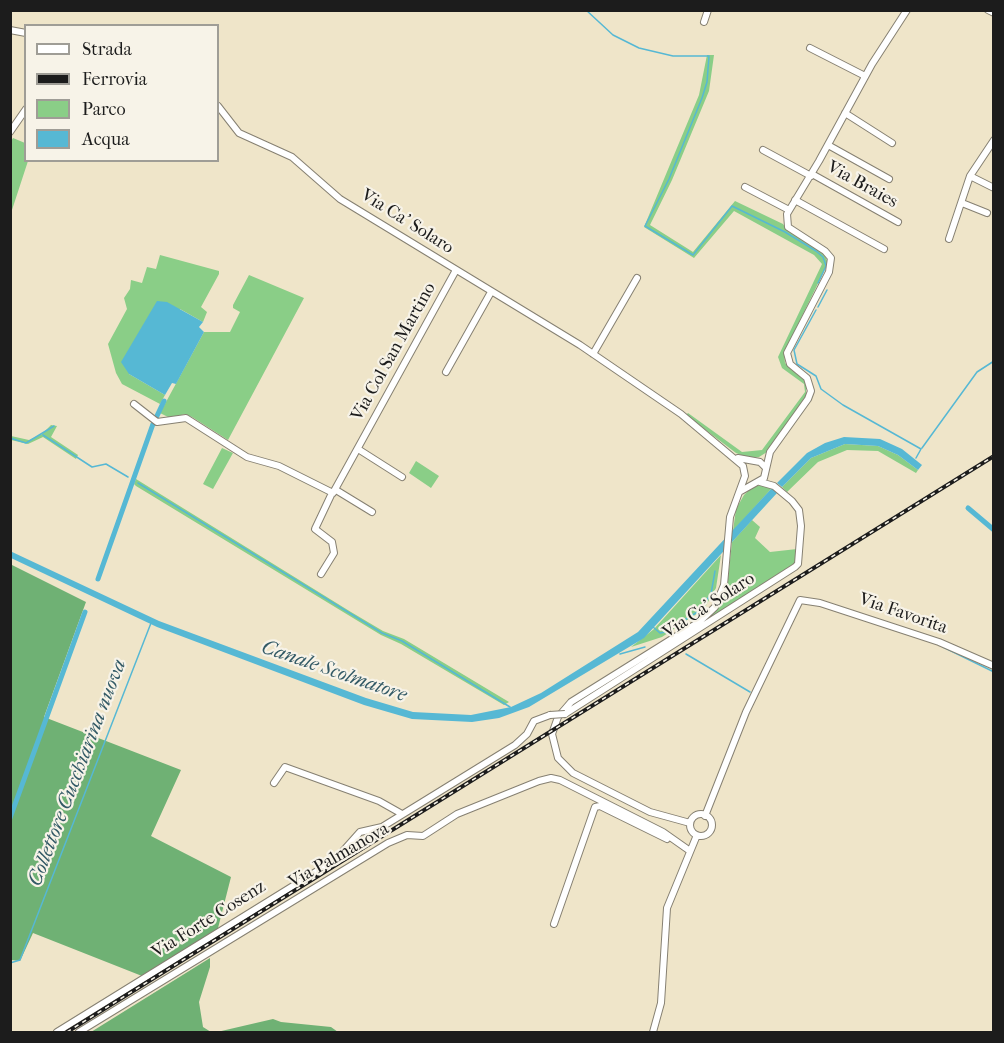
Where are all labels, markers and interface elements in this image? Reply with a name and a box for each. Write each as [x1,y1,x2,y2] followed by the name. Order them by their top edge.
[24,24,219,162] legend
[82,39,132,60] text: Strada
[82,69,147,90] text: Ferrovia
[82,99,126,120] text: Parco
[82,129,129,150] text: Acqua
[823,157,901,213] street label: Via Braies
[357,185,457,259] street label: Via Ca' Solaro
[347,279,441,425] street label: Via Col San Martino
[659,568,759,644] street label: Via Ca' Solaro
[856,589,950,639] street label: Via Favorita
[258,636,410,708] water label: Canale Scolmatore
[24,657,132,889] water label: Collettore Cucchiarina nuova
[285,818,393,894] street label: Via Palmanova
[148,876,270,964] street label: Via Forte Cosenz

